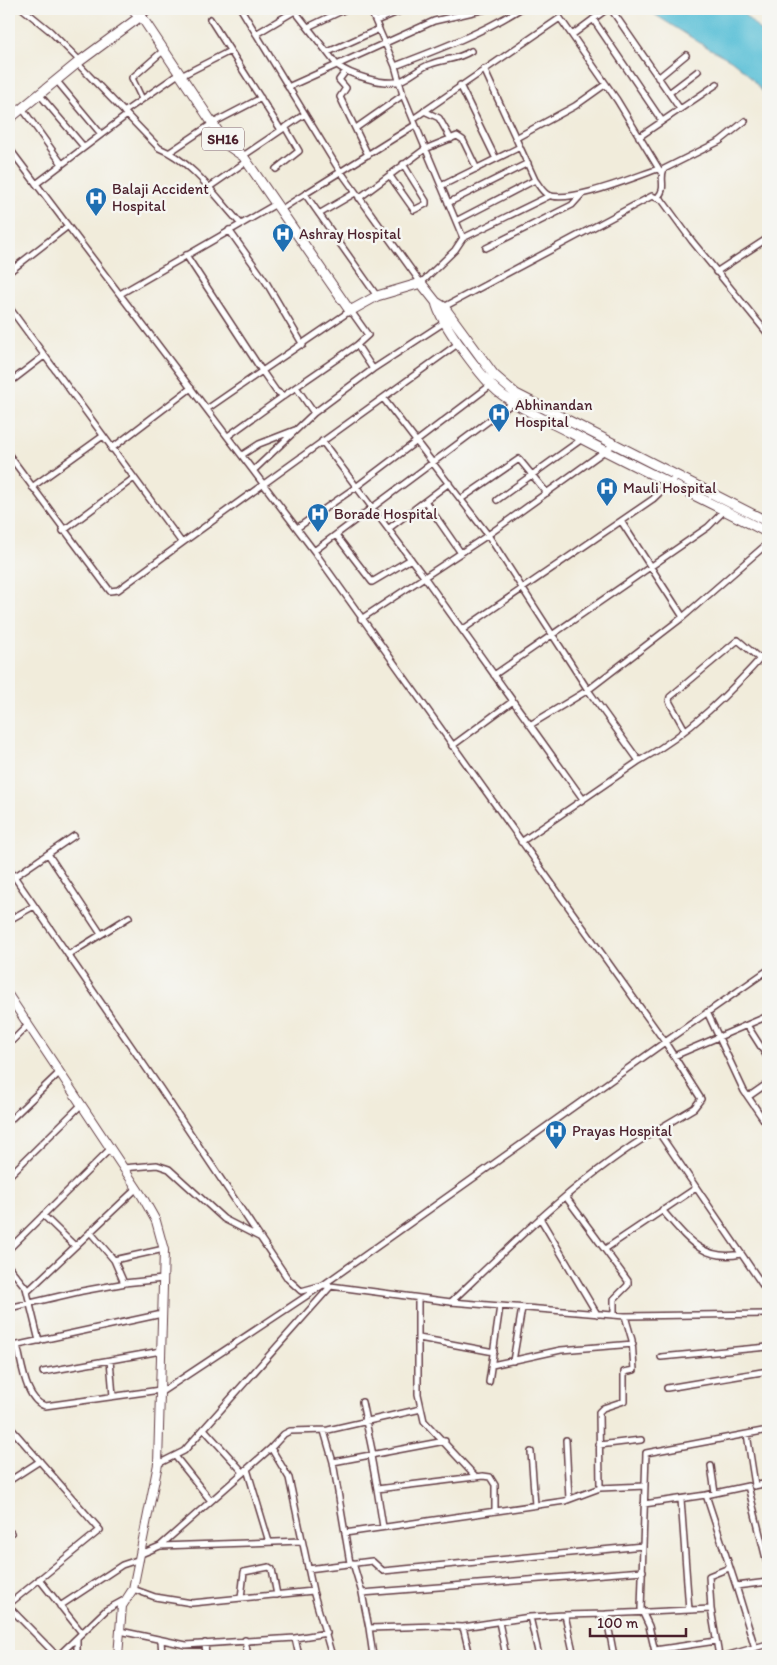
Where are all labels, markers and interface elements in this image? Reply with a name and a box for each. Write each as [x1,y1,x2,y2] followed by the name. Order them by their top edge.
[202,128,244,150] road number: SH16
[112,180,209,215] place label: Balaji Accident Hospital
[84,186,108,217] hospital icon: Balaji Accident Hospital
[271,222,295,253] hospital icon: Ashray Hospital
[299,225,402,243] place label: Ashray Hospital
[515,396,593,431] place label: Abhinandan Hospital
[487,402,511,433] hospital icon: Abhinandan Hospital
[595,476,619,507] hospital icon: Mauli Hospital
[623,479,717,497] place label: Mauli Hospital
[306,502,330,533] hospital icon: Borade Hospital
[334,505,438,523] place label: Borade Hospital
[544,1119,568,1150] hospital icon: Prayas Hospital
[572,1122,673,1140] place label: Prayas Hospital
[590,1605,686,1637] scale bar
[597,1614,639,1632] text: 100 m

